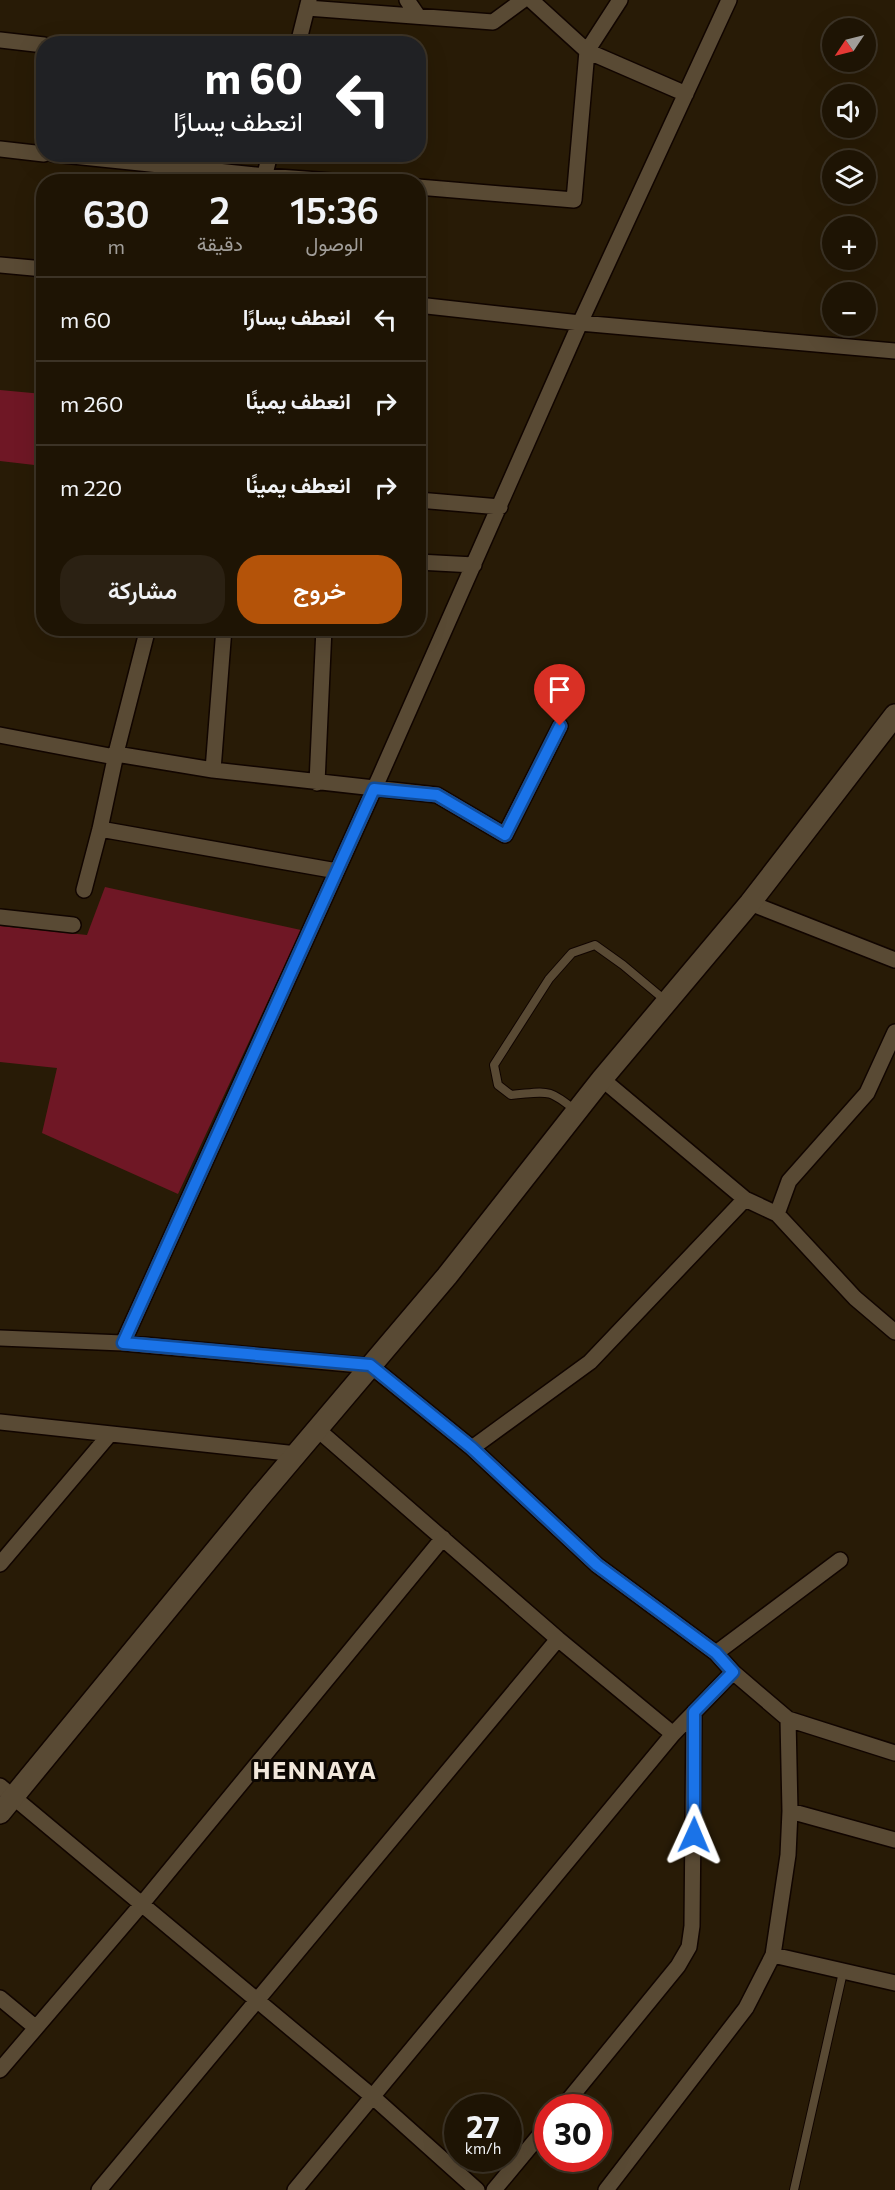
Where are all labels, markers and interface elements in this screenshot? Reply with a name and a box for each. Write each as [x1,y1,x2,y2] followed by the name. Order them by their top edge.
[822,18,876,72] north arrow
[822,18,876,336] map controls
[204,51,303,103] text: 60 m
[324,60,402,138] icon: left
[822,84,876,138] button: sound
[173,104,303,137] text: انعطف يسارًا
[822,150,876,204] button: layers
[210,187,230,231] text: 2
[290,187,379,231] text: 15:36
[83,191,150,235] text: 630
[822,216,876,270] button: +
[197,231,243,255] text: دقيقة
[306,231,363,255] text: الوصول
[108,234,125,258] text: m
[822,282,876,336] button: −
[243,303,351,330] text: انعطف يسارًا
[369,303,402,336] icon: left
[60,306,111,333] text: 60 m
[245,387,351,414] text: انعطف يمينًا
[369,387,402,420] icon: right
[60,390,123,417] text: 260 m
[245,471,351,498] text: انعطف يمينًا
[369,471,402,504] icon: right
[60,474,122,501] text: 220 m
[60,555,225,624] button: مشاركة
[237,555,402,624] button: خروج
[534,664,585,726] pin
[543,673,576,706] icon: arrive
[253,1755,377,1784] district label: HENNAYA
[662,1803,726,1867] position arrow
[534,2094,612,2172] speed limit sign: 30
[466,2107,500,2144] text: 27
[465,2139,501,2157] text: km/h

